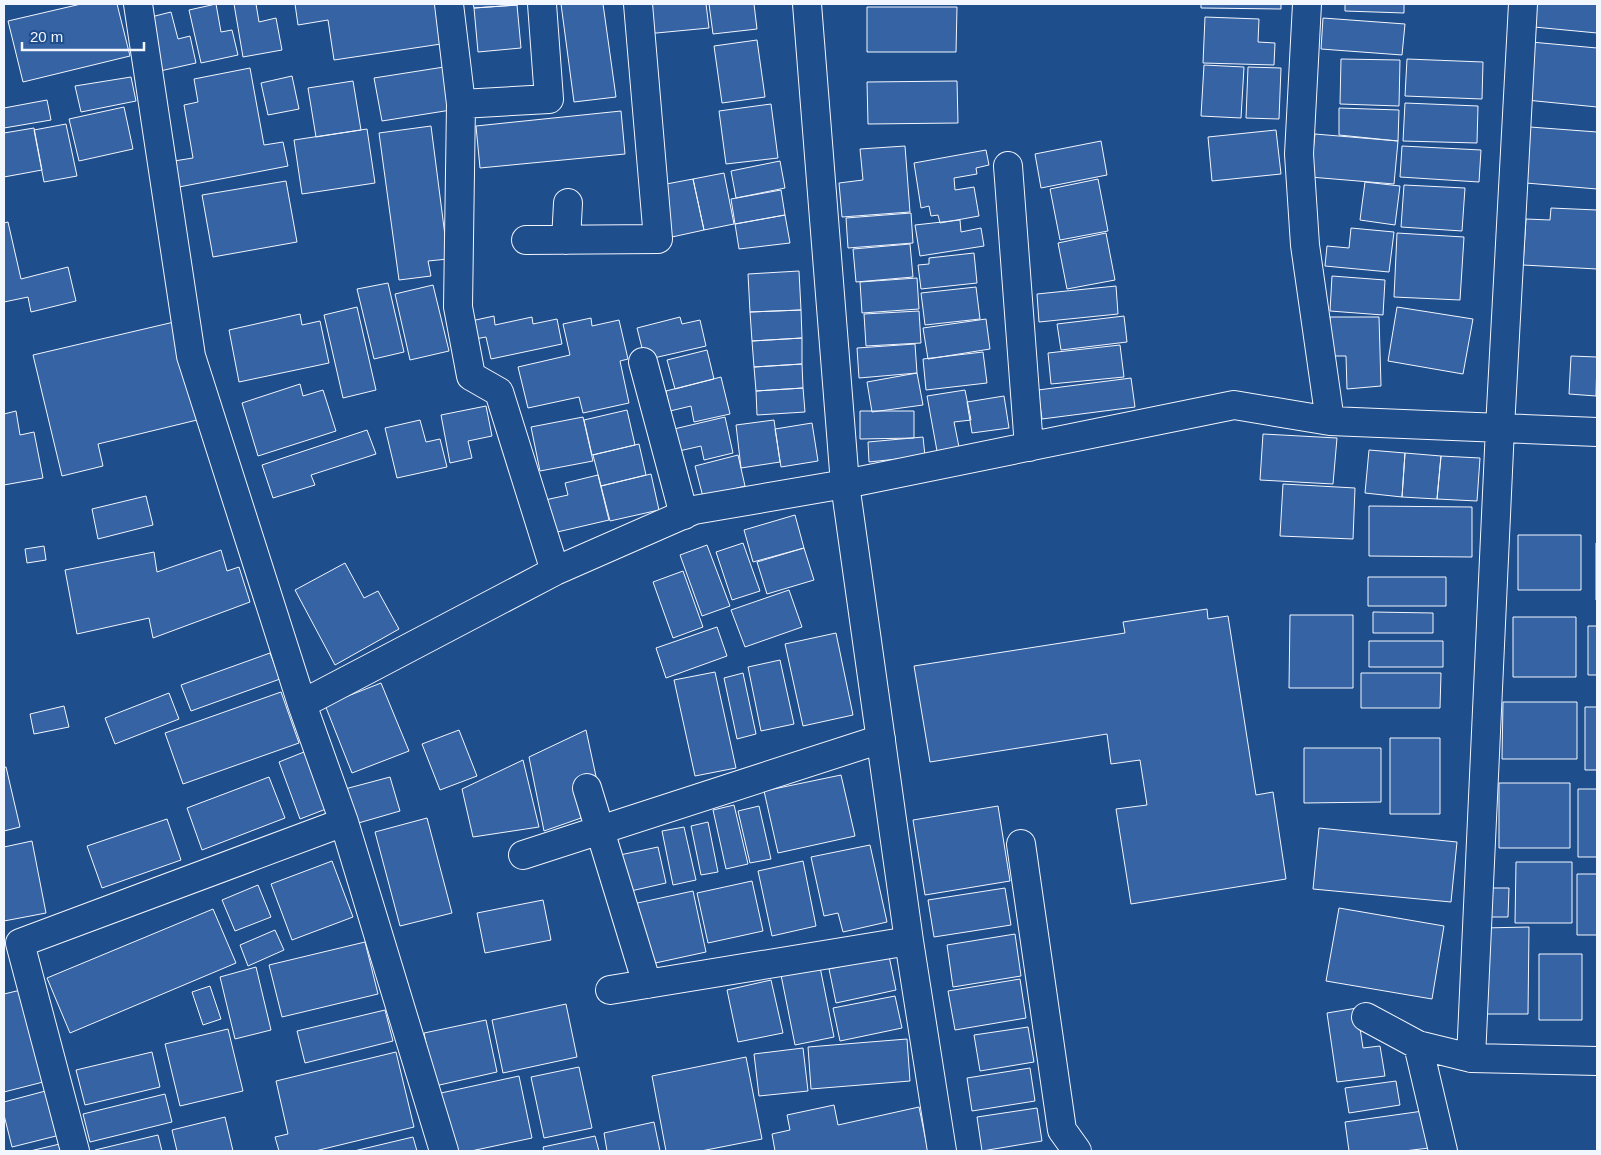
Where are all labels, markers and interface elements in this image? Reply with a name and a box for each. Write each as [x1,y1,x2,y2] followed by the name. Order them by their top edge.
[22,20,145,52] scale bar
[30,28,63,45] text: 20 m

